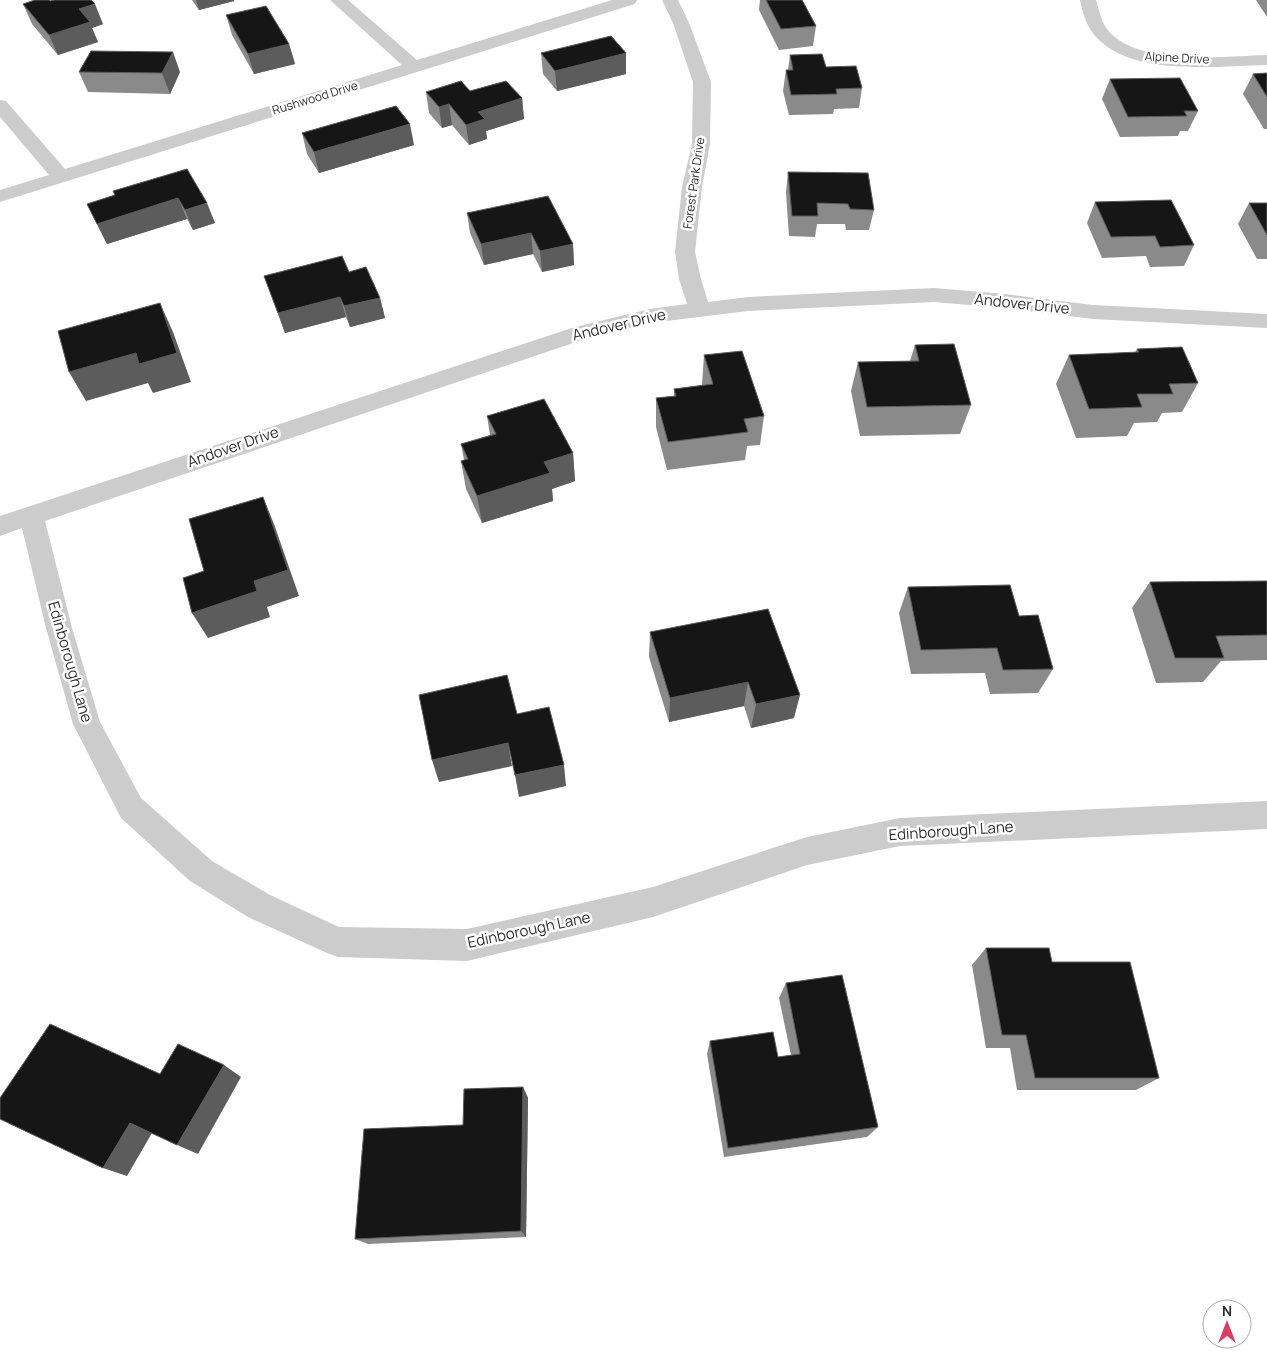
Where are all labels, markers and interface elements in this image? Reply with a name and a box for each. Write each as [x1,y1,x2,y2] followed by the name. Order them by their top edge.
[1144,47,1210,68] street label: Alpine Drive
[270,76,360,119] street label: Rushwood Drive
[679,136,708,230] street label: Forest Park Drive
[974,288,1071,319] street label: Andover Drive
[570,304,668,345] street label: Andover Drive
[184,421,282,472] street label: Andover Drive
[43,599,98,725] street label: Edinborough Lane
[888,816,1014,845] street label: Edinborough Lane
[466,906,592,953] street label: Edinborough Lane
[1202,1299,1252,1349] north arrow
[1222,1301,1232,1320] text: N

